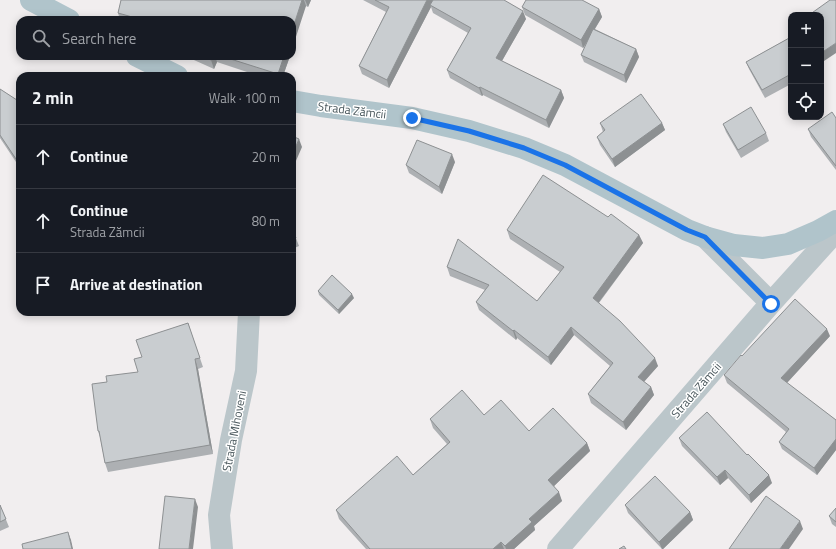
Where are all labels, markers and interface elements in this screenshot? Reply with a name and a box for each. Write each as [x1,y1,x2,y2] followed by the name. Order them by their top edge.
[788,12,824,120] map controls
[788,12,824,48] button: +
[16,16,296,60] search box
[30,27,52,49] icon: search
[62,27,136,50] text: Search here
[788,48,824,84] button: −
[788,84,824,120] button: locate
[32,85,73,111] text: 2 min
[209,88,280,108] text: Walk · 100 m
[317,96,387,124] street label: Strada Zămcii
[403,109,421,127] route end
[70,145,128,168] text: Continue
[32,146,54,168] icon: ahead
[252,147,280,167] text: 20 m
[70,199,128,222] text: Continue
[32,210,54,232] icon: ahead
[252,211,280,231] text: 80 m
[70,222,145,242] text: Strada Zămcii
[70,273,203,296] text: Arrive at destination
[32,274,54,296] icon: arrive
[762,295,780,313] route start
[666,358,726,422] street label: Strada Zămcii
[217,389,251,473] street label: Strada Mihoveni

